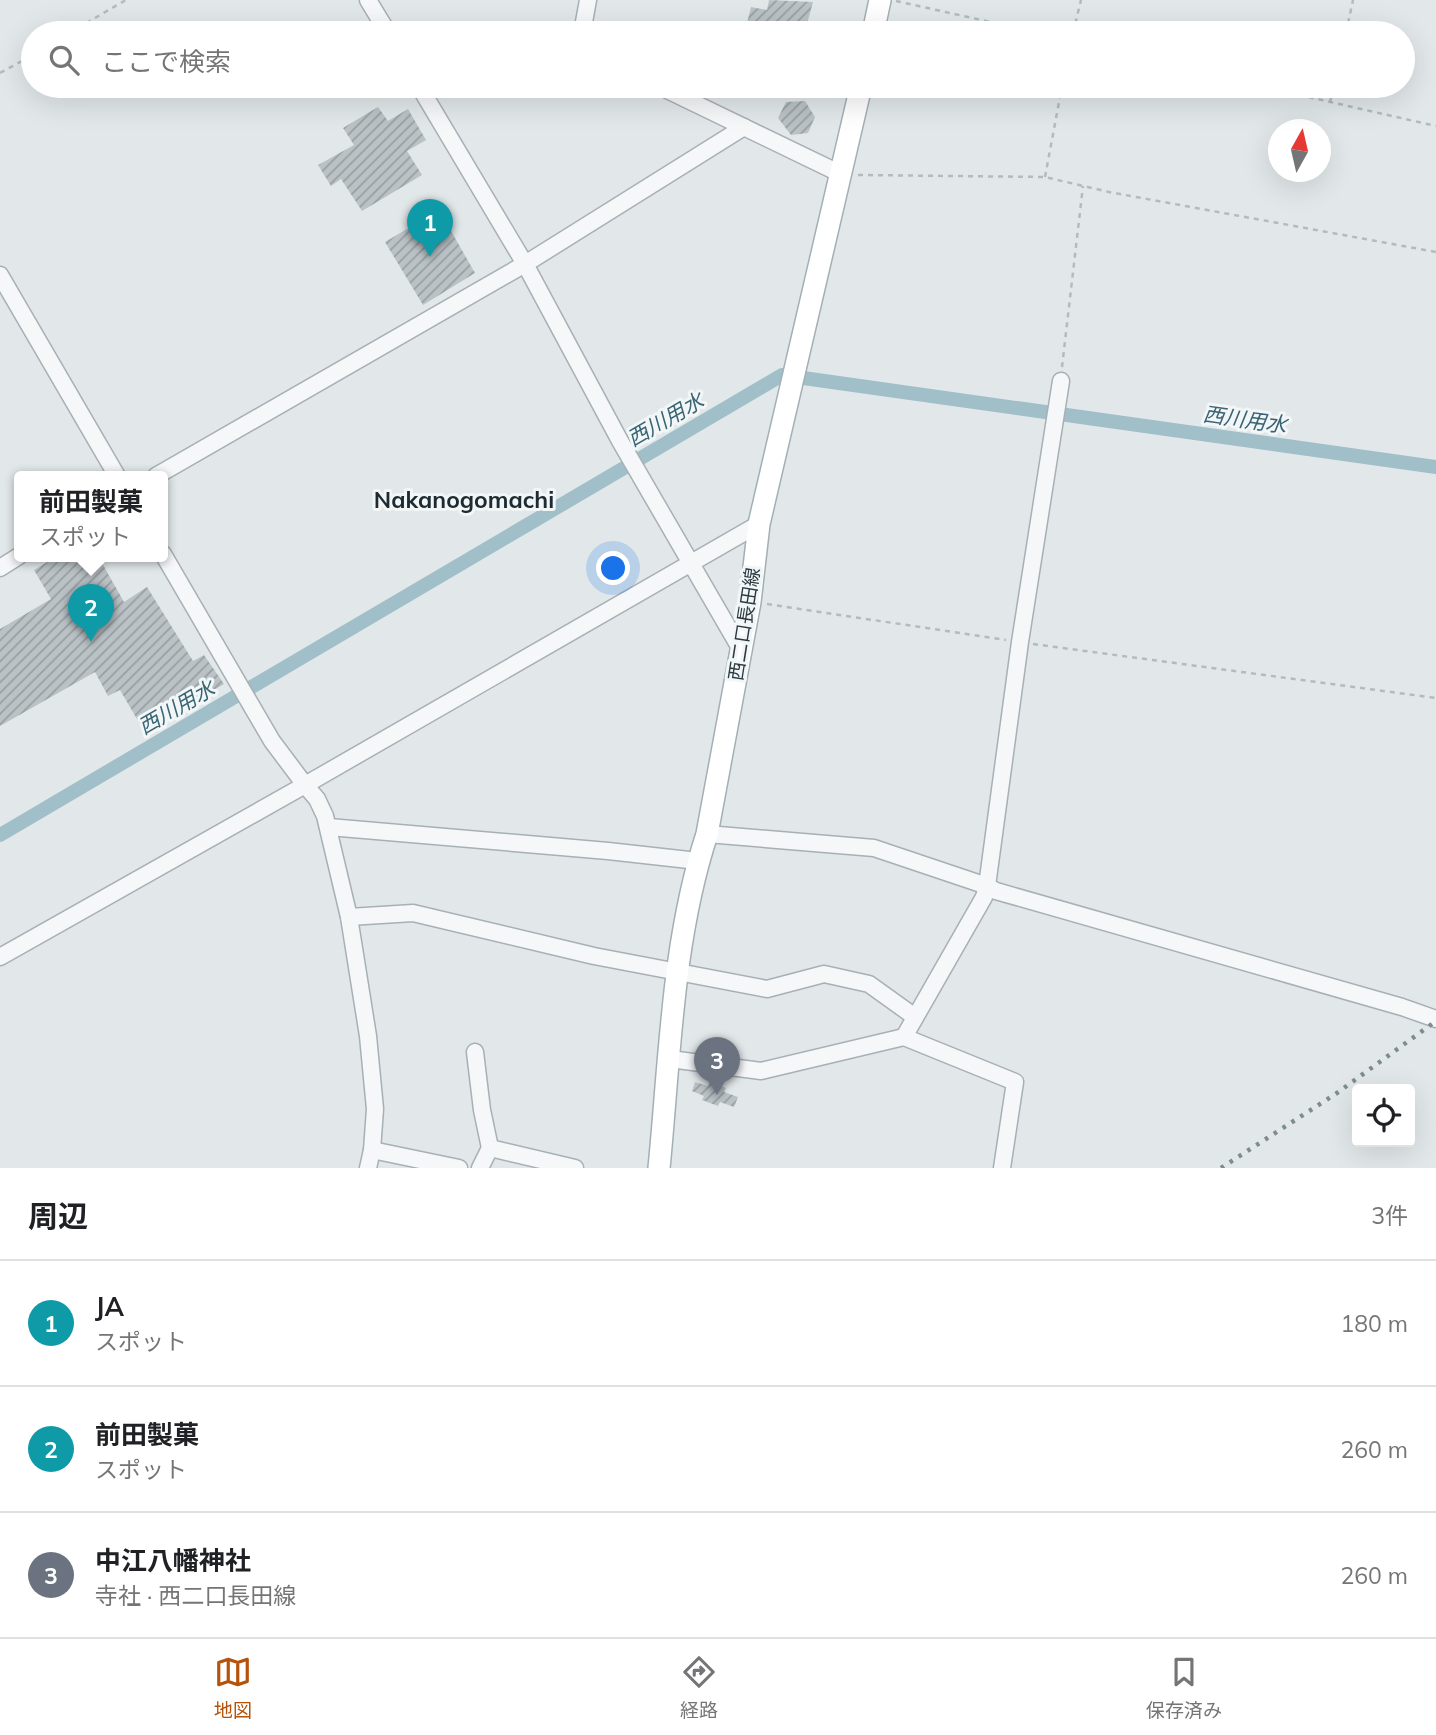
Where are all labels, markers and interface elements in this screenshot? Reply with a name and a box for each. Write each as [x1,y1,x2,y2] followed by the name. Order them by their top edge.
[21,21,1415,98] search box
[45,41,83,79] icon: search
[101,45,231,78] text: ここで検索
[1268,119,1331,182] north arrow
[407,199,453,257] pin: 1
[622,386,710,451] water label: 西川用水
[1202,400,1290,438] water label: 西川用水
[14,471,168,562] popup
[39,485,143,518] text: 前田製菓
[374,485,554,514] district label: Nakanogomachi
[39,522,131,551] text: スポット
[596,551,630,585] your location
[723,566,765,682] street label: 西二口長田線
[68,584,114,642] pin: 2
[133,674,221,739] water label: 西川用水
[694,1037,740,1095] pin: 3
[1352,1084,1415,1147] map controls
[1352,1084,1415,1147] button: locate
[28,1197,88,1235] text: 周辺
[1371,1201,1408,1230] text: 3件
[95,1290,124,1323] text: JA
[44,1309,58,1338] text: 1
[1340,1309,1408,1338] text: 180 m
[95,1327,187,1356] text: スポット
[95,1418,199,1451] text: 前田製菓
[44,1435,58,1464] text: 2
[1340,1435,1408,1464] text: 260 m
[95,1455,187,1484] text: スポット
[95,1544,251,1577] text: 中江八幡神社
[44,1561,58,1590] text: 3
[1340,1561,1408,1590] text: 260 m
[95,1581,296,1610] text: 寺社 · 西二口長田線
[214,1653,252,1722] tab: 地図
[680,1653,718,1722] tab: 経路
[1146,1653,1222,1722] tab: 保存済み

